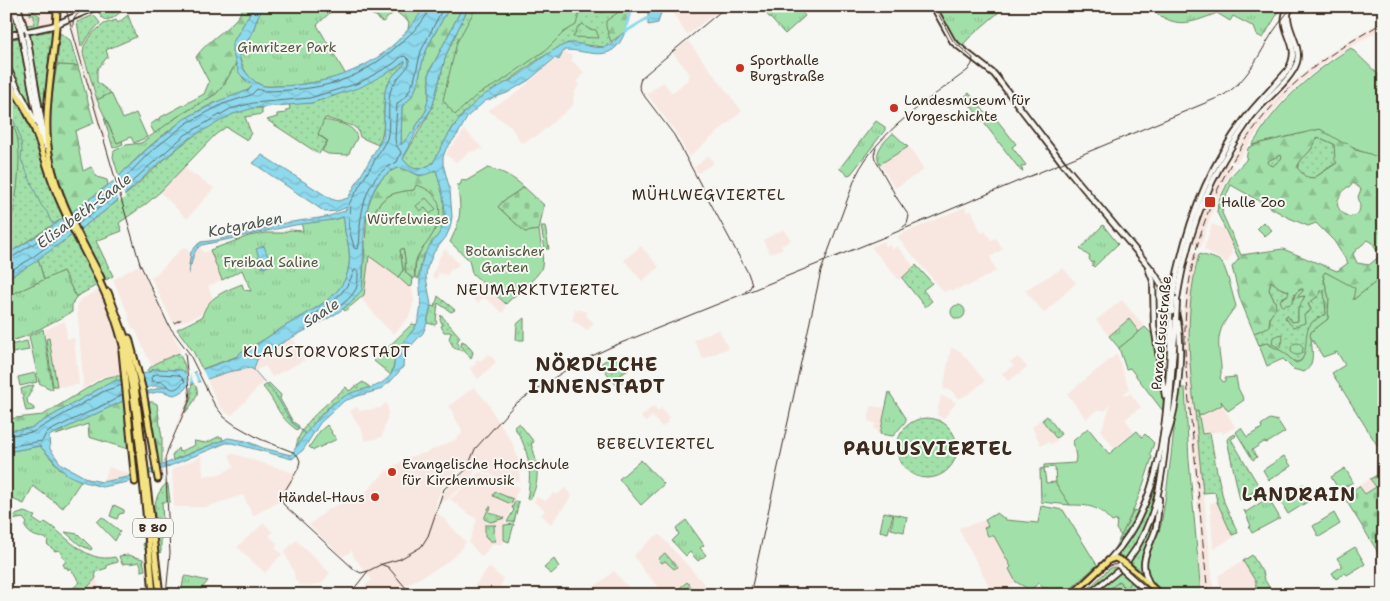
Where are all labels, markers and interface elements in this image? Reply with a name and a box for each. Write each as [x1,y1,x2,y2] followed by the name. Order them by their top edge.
[237,38,337,56] park label: Gimritzer Park
[750,51,825,85] place label: Sporthalle Burgstraße
[734,62,746,74] marker: Sporthalle Burgstraße
[904,91,1031,125] place label: Landesmuseum für Vorgeschichte
[888,102,900,114] marker: Landesmuseum für Vorgeschichte
[32,169,136,253] water label: Elisabeth-Saale
[632,185,786,205] district label: MÜHLWEGVIERTEL
[1221,193,1286,211] place label: Halle Zoo
[1203,195,1217,209] marker: Halle Zoo
[206,208,284,242] water label: Kotgraben
[367,210,449,228] park label: Würfelwiese
[465,242,545,276] park label: Botanischer Garten
[223,253,319,271] park label: Freibad Saline
[1147,275,1175,391] street label: Paracelsusstraße
[456,280,620,300] district label: NEUMARKTVIERTEL
[299,294,343,332] water label: Saale
[243,342,411,362] district label: KLAUSTORVORSTADT
[528,352,666,399] district label: NÖRDLICHE INNENSTADT
[597,434,715,454] district label: BEBELVIERTEL
[843,436,1013,461] district label: PAULUSVIERTEL
[402,455,570,489] place label: Evangelische Hochschule für Kirchenmusik
[386,466,398,478] marker: Evangelische Hochschule für Kirchenmusik
[1242,482,1356,507] district label: LANDRAIN
[278,488,365,506] place label: Händel-Haus
[369,491,381,503] marker: Händel-Haus
[133,518,173,538] road number: B 80

